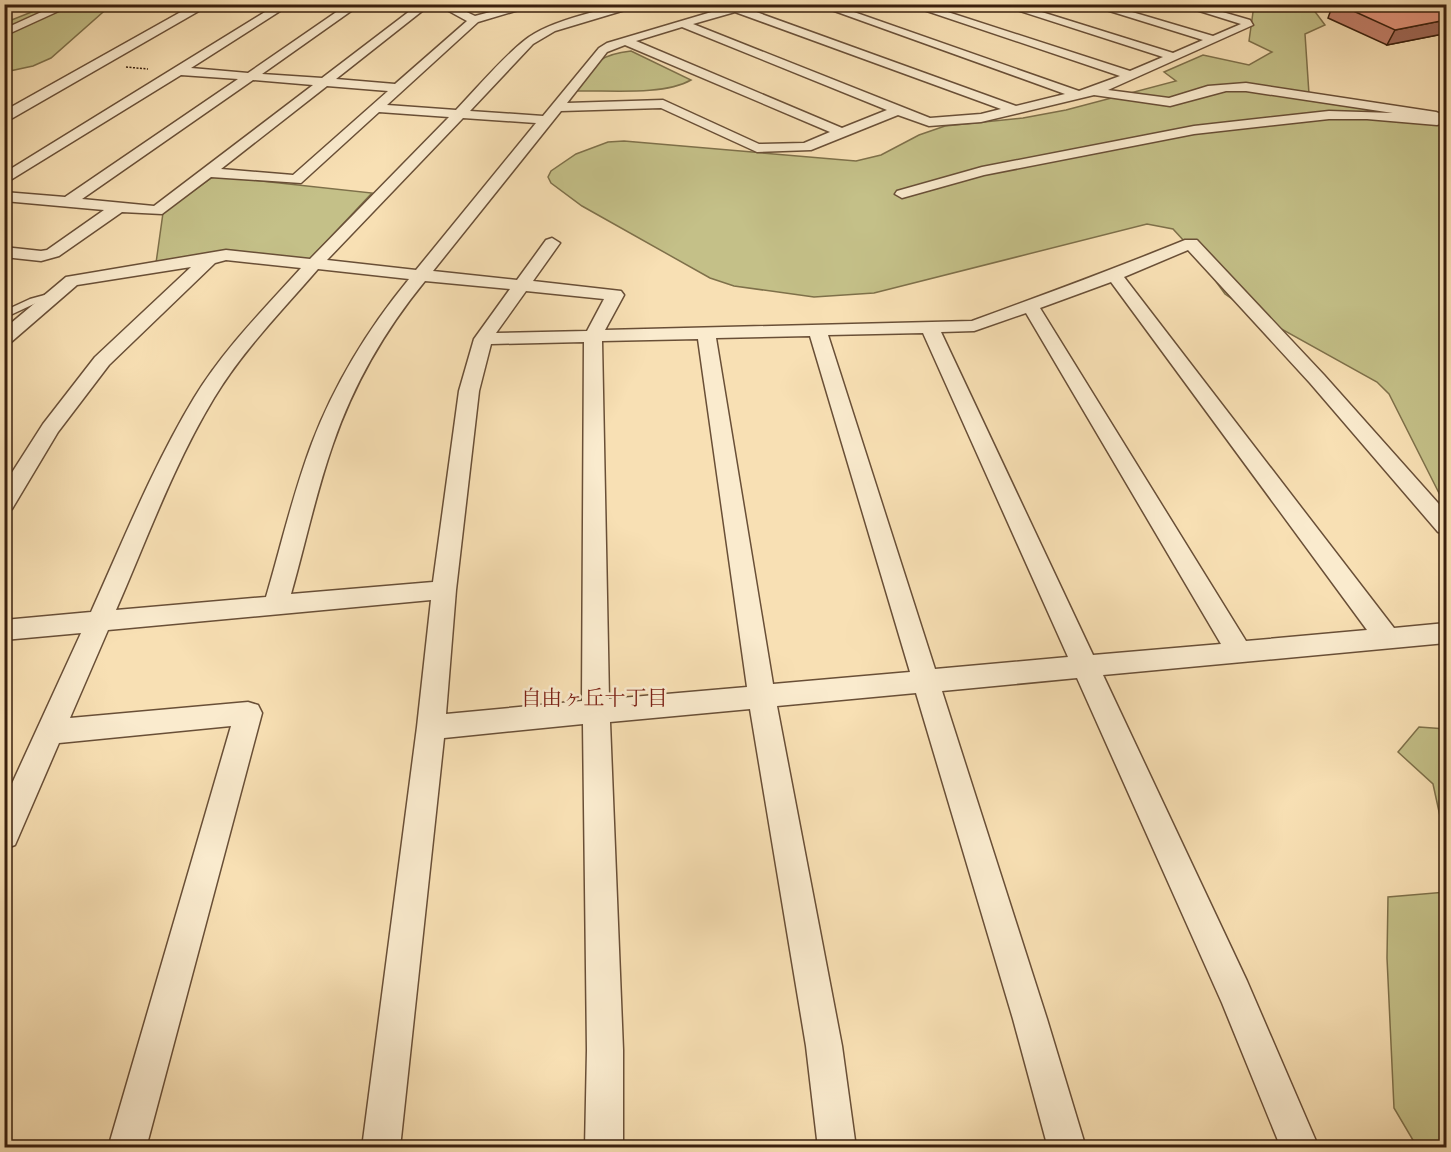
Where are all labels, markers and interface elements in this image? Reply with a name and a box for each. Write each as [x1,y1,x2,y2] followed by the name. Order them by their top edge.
[521,682,668,713] district label: 自由ヶ丘十丁目

